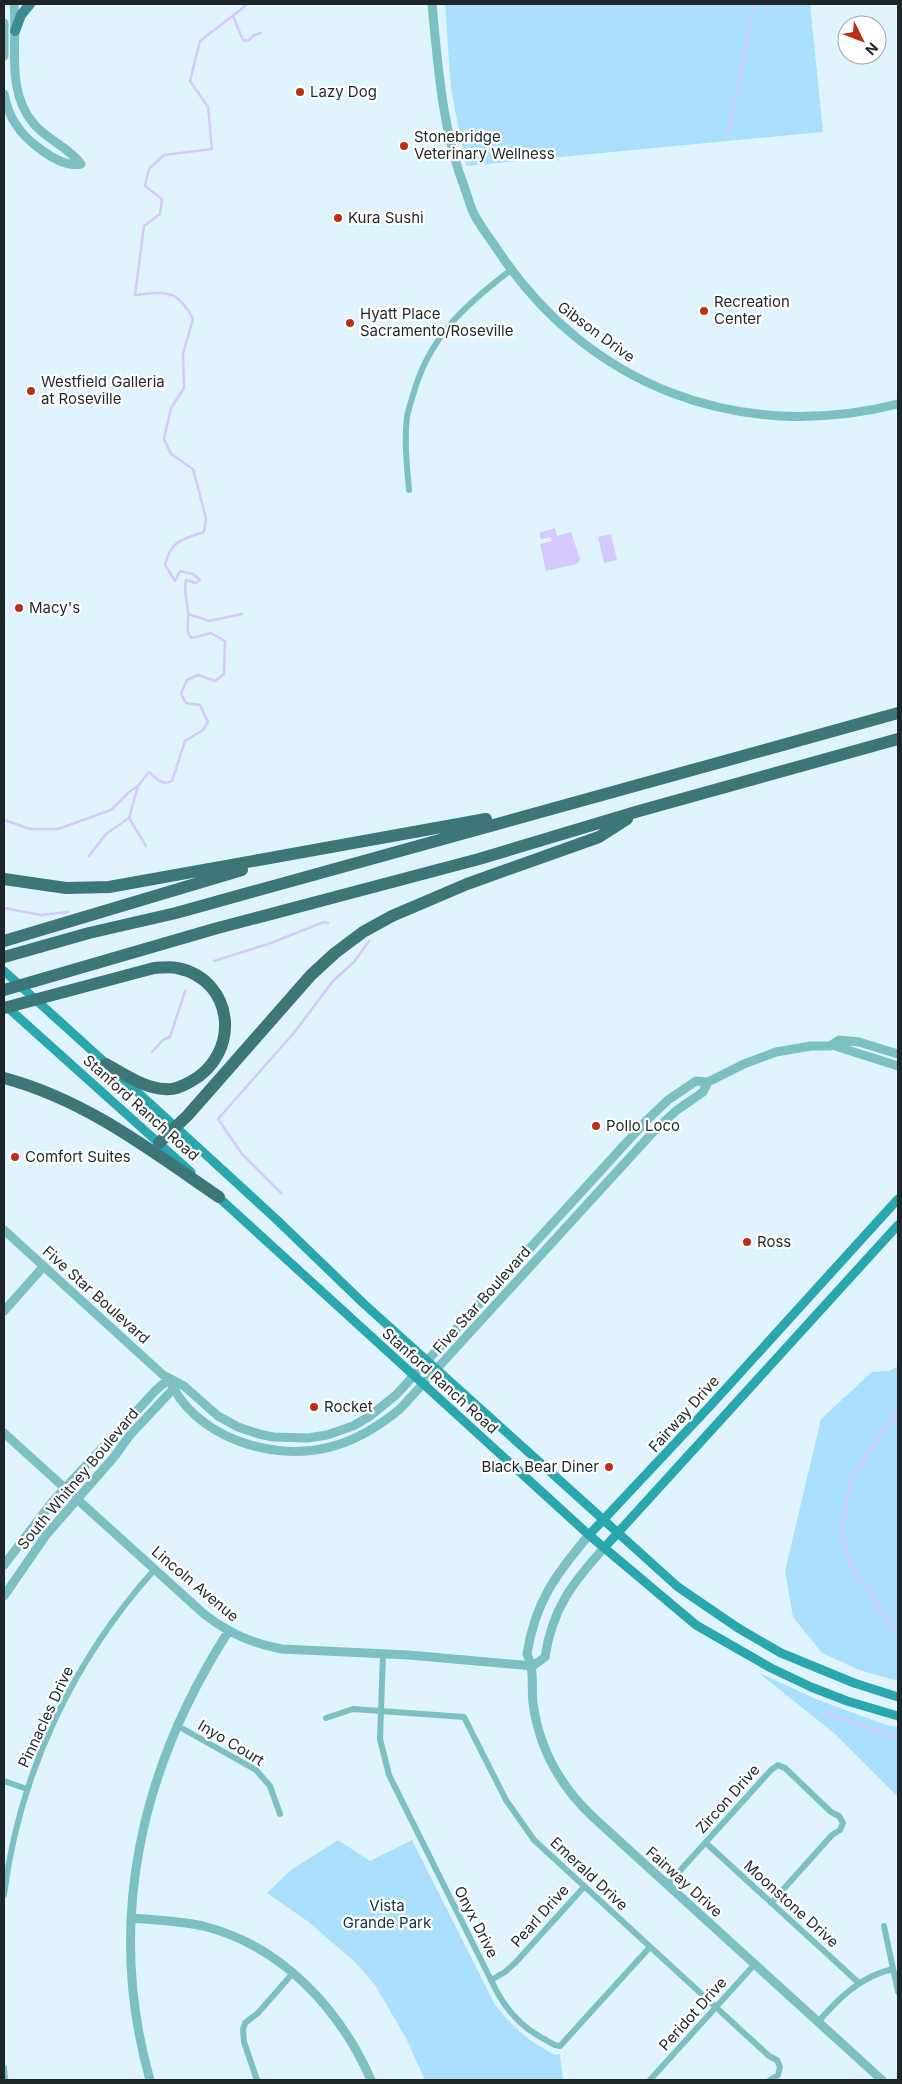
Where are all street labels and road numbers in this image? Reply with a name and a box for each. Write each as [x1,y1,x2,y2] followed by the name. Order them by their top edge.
[554,297,639,366] street label: Gibson Drive
[79,1051,203,1165] street label: Stanford Ranch Road
[39,1242,154,1348] street label: Five Star Boulevard
[429,1242,535,1357] street label: Five Star Boulevard
[378,1324,502,1438] street label: Stanford Ranch Road
[644,1371,723,1456] street label: Fairway Drive
[13,1404,142,1553] street label: South Whitney Boulevard
[148,1542,243,1626] street label: Lincoln Avenue
[14,1663,77,1771] street label: Pinnacles Drive
[195,1715,268,1770] street label: Inyo Court
[692,1760,764,1837] street label: Zircon Drive
[547,1833,632,1914] street label: Emerald Drive
[642,1842,727,1921] street label: Fairway Drive
[740,1856,843,1951] street label: Moonstone Drive
[507,1880,573,1951] street label: Pearl Drive
[450,1883,503,1961] street label: Onyx Drive
[655,1973,731,2054] street label: Peridot Drive

